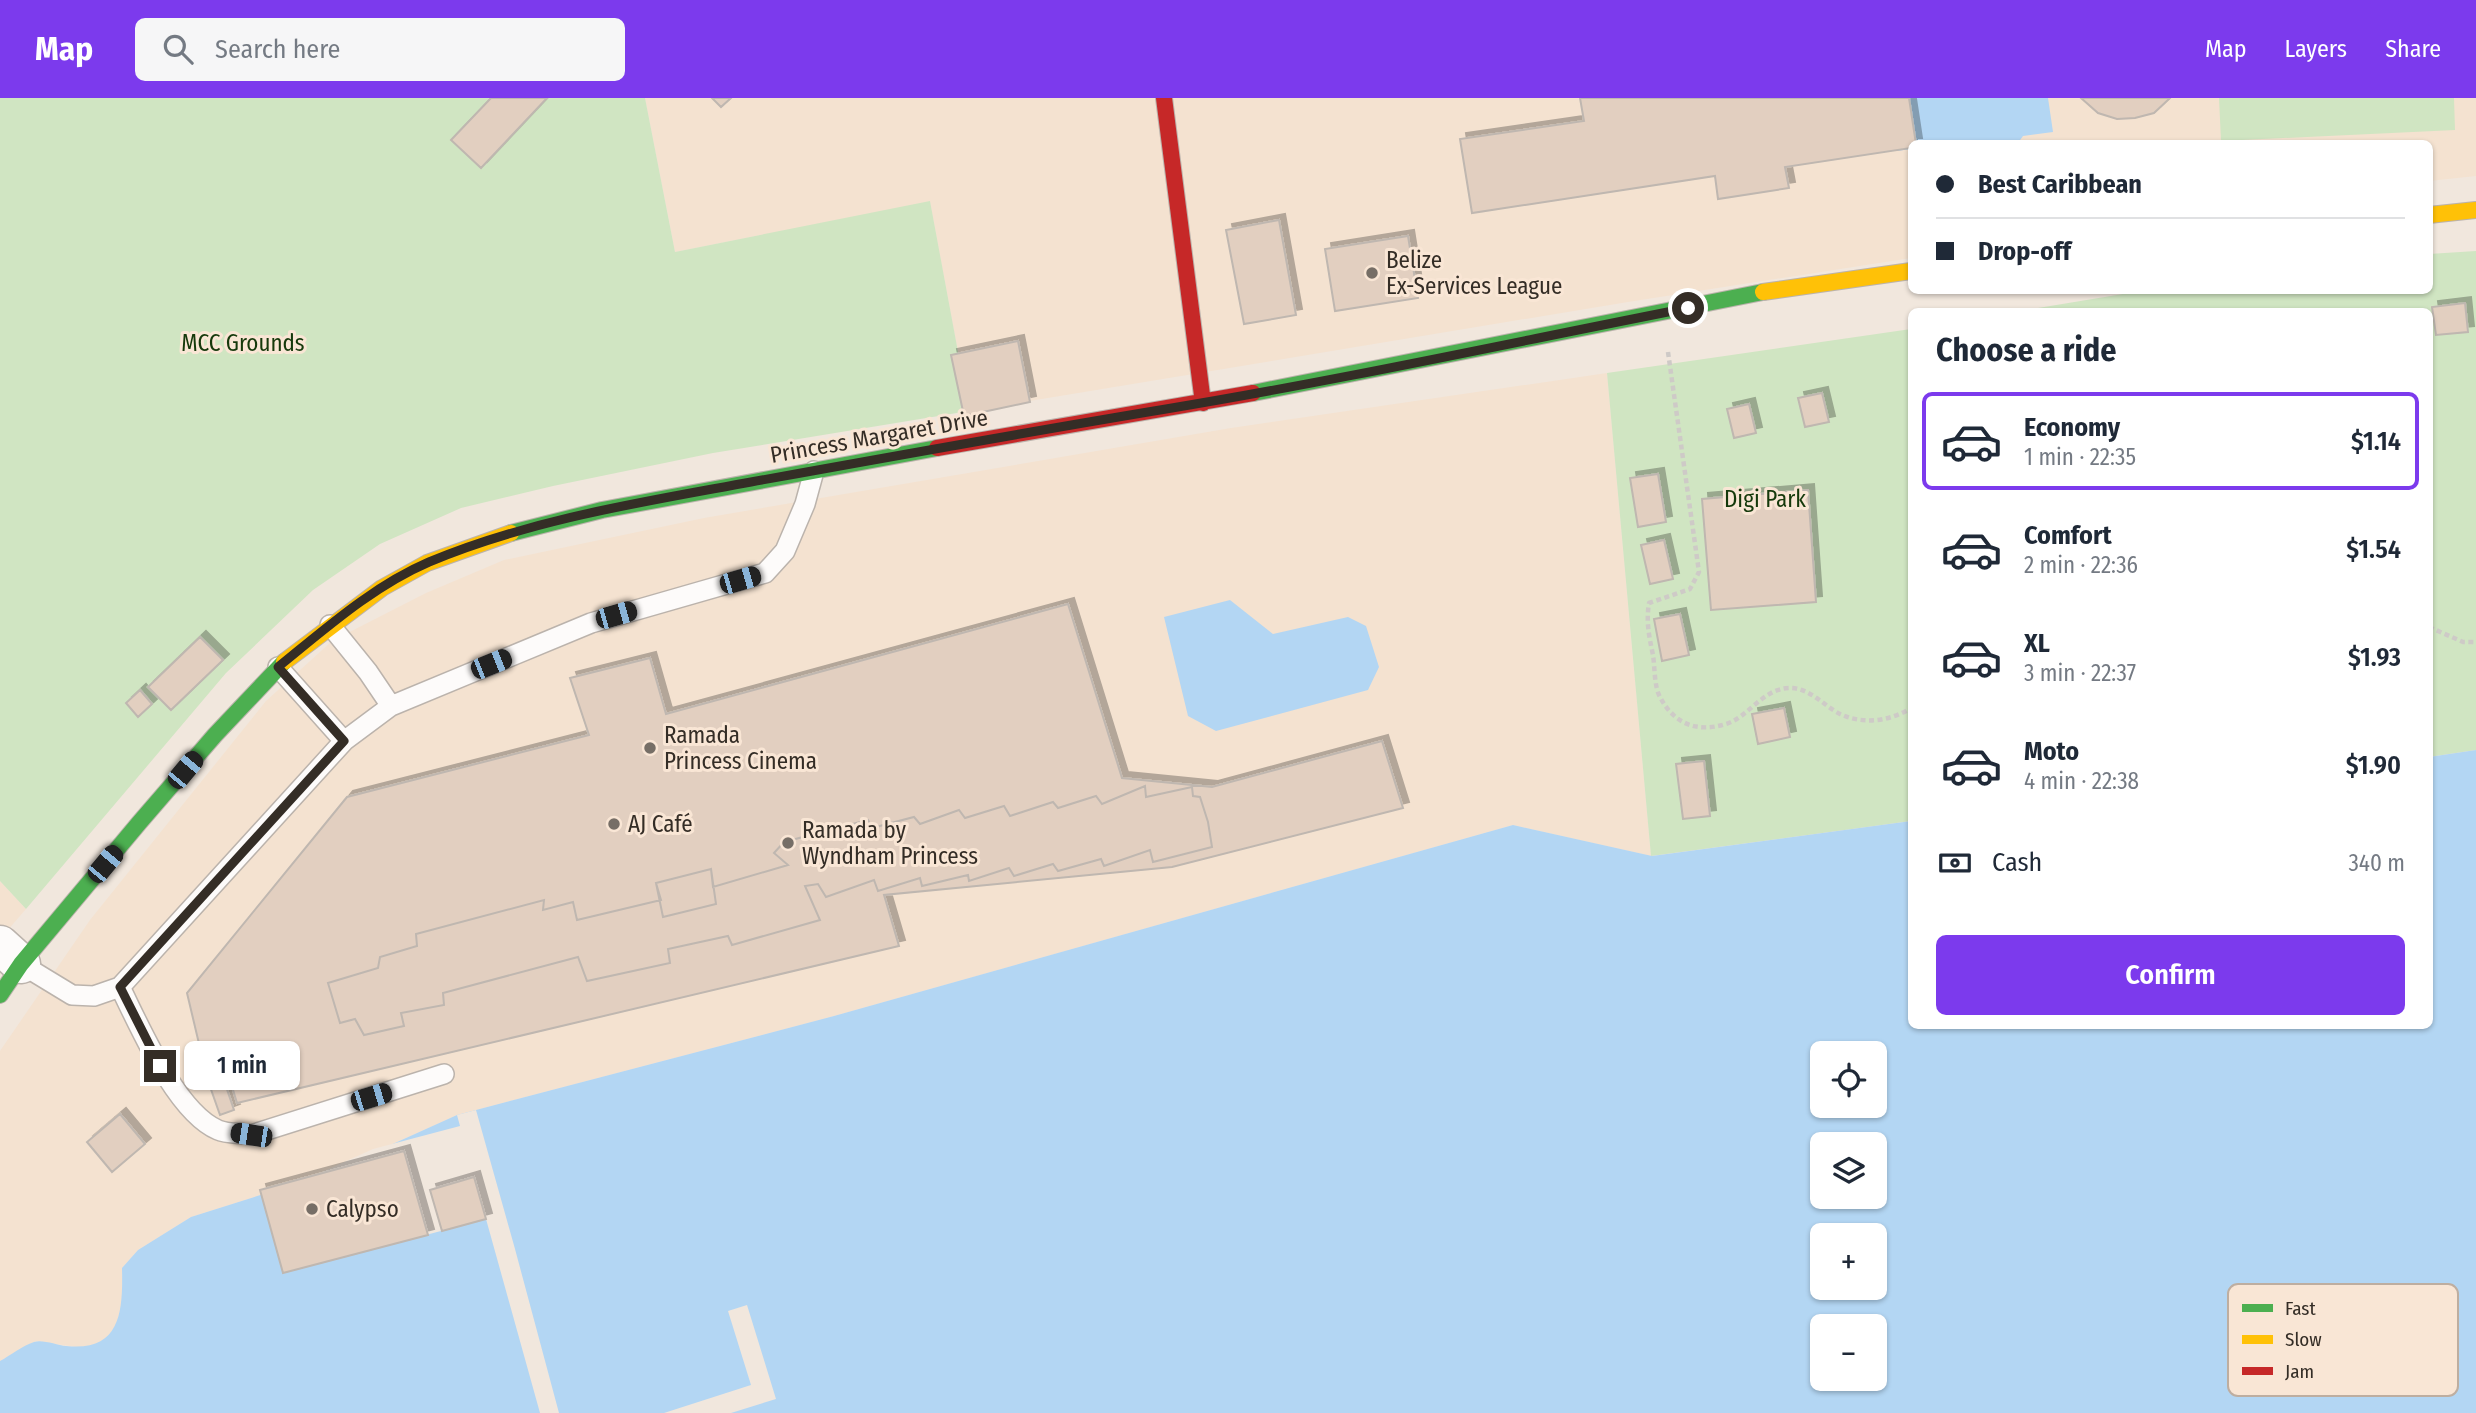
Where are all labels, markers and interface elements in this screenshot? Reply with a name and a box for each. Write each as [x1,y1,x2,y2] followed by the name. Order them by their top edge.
[135,18,625,81] search box
[35,29,93,69] text: Map
[159,30,197,68] icon: search
[215,34,340,65] text: Search here
[2205,35,2247,63] text: Map
[2285,35,2347,63] text: Layers
[2385,35,2441,63] text: Share
[1978,169,2142,200] text: Best Caribbean
[1978,236,2071,267] text: Drop-off
[1386,246,1562,300] place label: Belize Ex-Services League
[1364,265,1380,281] marker: Belize Ex-Services League
[1672,292,1704,324] route start
[181,329,305,357] park label: MCC Grounds
[1936,331,2117,369] text: Choose a ride
[768,403,990,469] street label: Princess Margaret Drive
[1940,410,2003,473] icon: car
[2024,412,2120,443] text: Economy
[2351,426,2401,457] text: $1.14
[2024,443,2136,471] text: 1 min · 22:35
[1724,485,1806,513] park label: Digi Park
[1940,518,2003,581] icon: car
[2024,520,2112,551] text: Comfort
[2346,534,2401,565] text: $1.54
[2024,551,2138,579] text: 2 min · 22:36
[717,564,764,596] car
[593,599,640,631] car
[1940,626,2003,689] icon: car
[2024,628,2050,659] text: XL
[2348,642,2401,673] text: $1.93
[468,646,515,682] car
[2024,659,2136,687] text: 3 min · 22:37
[664,721,817,775] place label: Ramada Princess Cinema
[1940,734,2003,797] icon: car
[2024,736,2079,767] text: Moto
[642,740,658,756] marker: Ramada Princess Cinema
[164,747,207,793] car
[2346,750,2401,781] text: $1.90
[2024,767,2139,795] text: 4 min · 22:38
[628,810,693,838] place label: AJ Café
[606,816,622,832] marker: AJ Café
[802,816,978,870] place label: Ramada by Wyndham Princess
[780,835,796,851] marker: Ramada by Wyndham Princess
[84,841,127,887] car
[1936,844,1974,882] icon: cash
[1992,847,2042,878] text: Cash
[2349,849,2405,877] text: 340 m
[1936,935,2405,1015] button: Confirm
[1810,1041,1887,1391] map controls
[1810,1041,1887,1118] button: locate
[184,1042,300,1090] callout: 1 min
[144,1050,176,1082] route end
[217,1051,267,1079] text: 1 min
[348,1081,395,1113] car
[229,1121,274,1149] car
[1810,1132,1887,1209] button: layers
[326,1195,399,1223] place label: Calypso
[304,1201,320,1217] marker: Calypso
[1810,1223,1887,1300] button: +
[2228,1284,2458,1396] legend
[2285,1297,2316,1320] text: Fast
[1810,1314,1887,1391] button: −
[2285,1328,2322,1351] text: Slow
[2285,1360,2314,1383] text: Jam

